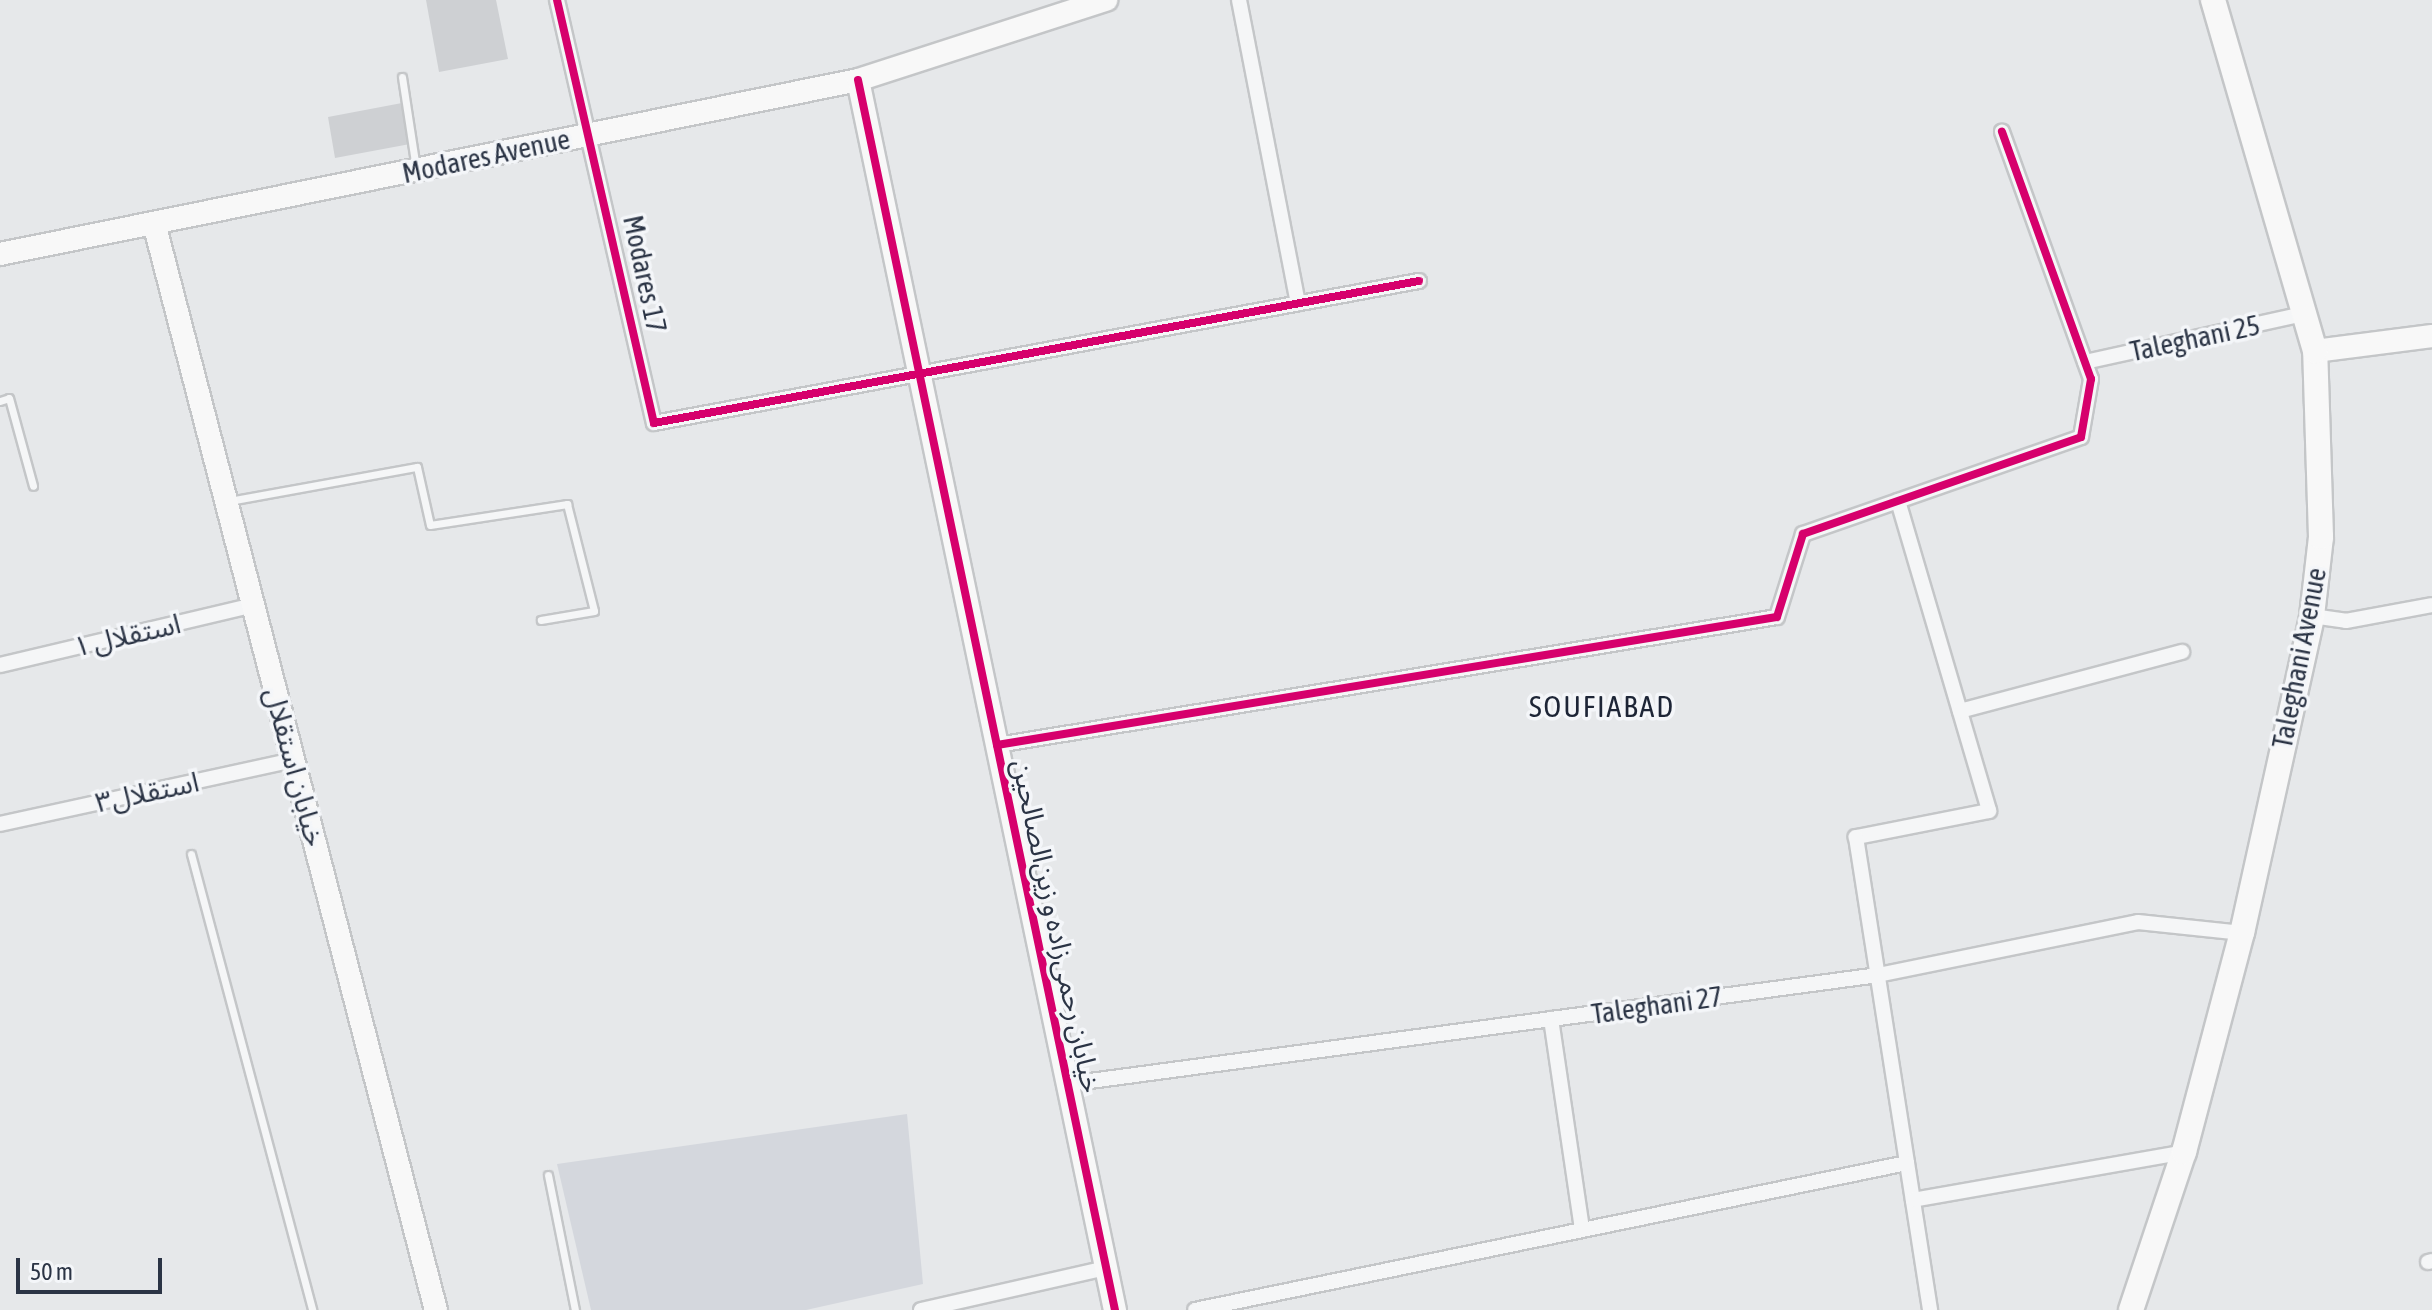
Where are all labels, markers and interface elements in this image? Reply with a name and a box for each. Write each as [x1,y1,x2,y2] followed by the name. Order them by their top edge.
[399,122,573,190] street label: Modares Avenue
[616,212,674,336] street label: Modares 17
[2127,308,2263,368] street label: Taleghani 25
[2265,565,2333,751] street label: Taleghani Avenue
[70,606,184,664] street label: استقلال ۱
[258,684,332,850] street label: خیابان استقلال
[1529,688,1675,724] district label: SOUFIABAD
[1005,756,1109,1096] street label: خیابان رحمی‌زاده و زین‌الصالحین
[92,765,202,819] street label: استقلال۳
[1589,979,1725,1031] street label: Taleghani 27
[20,1242,166,1292] scale bar
[30,1258,73,1285] text: 50 m

